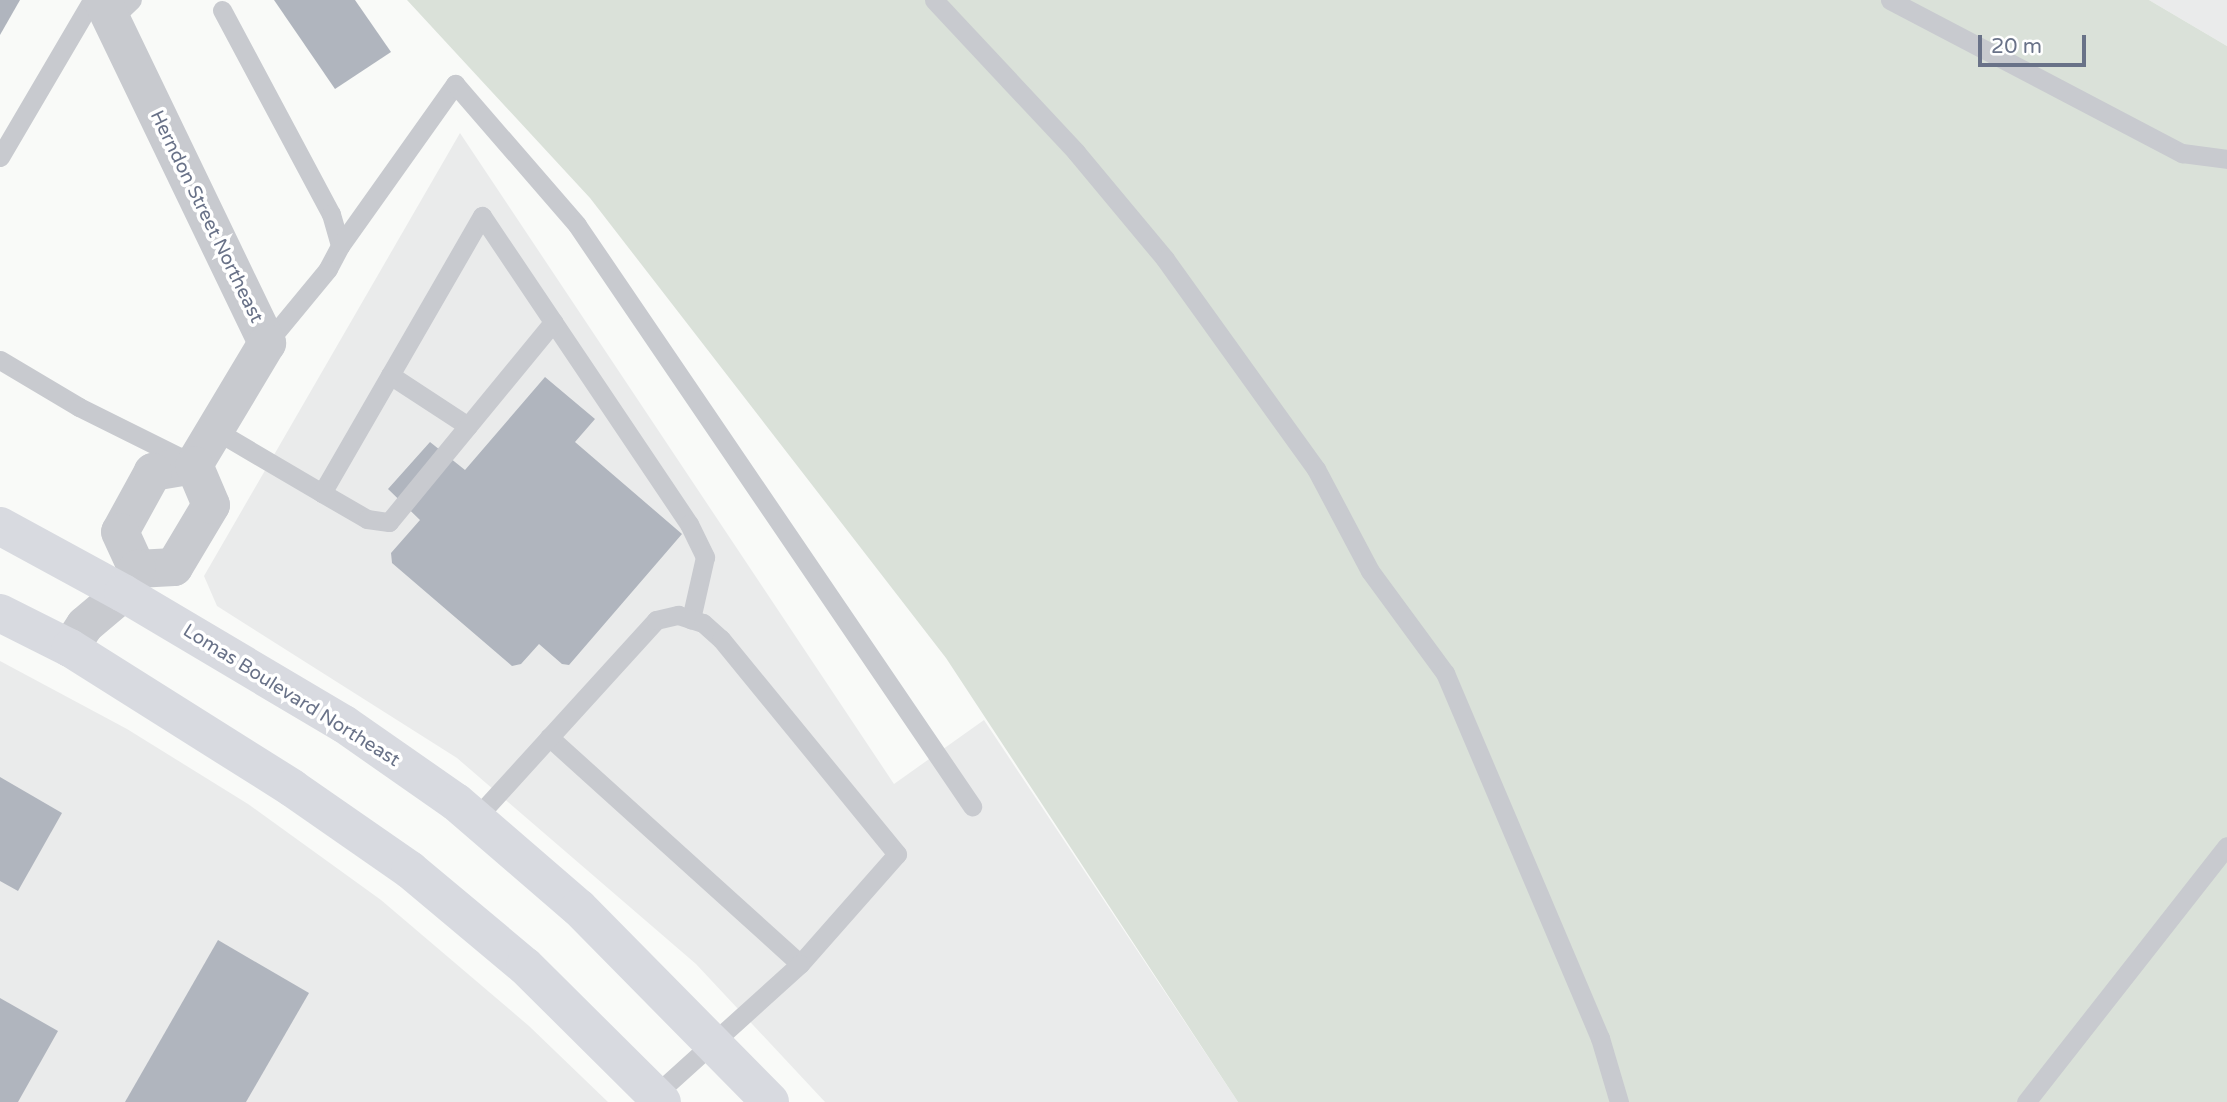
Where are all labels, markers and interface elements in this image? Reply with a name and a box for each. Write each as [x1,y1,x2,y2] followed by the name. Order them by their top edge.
[1982,21,2090,65] scale bar
[1991,34,2042,59] text: 20 m
[145,107,267,327] street label: Herndon Street Northeast
[178,620,404,772] street label: Lomas Boulevard Northeast

